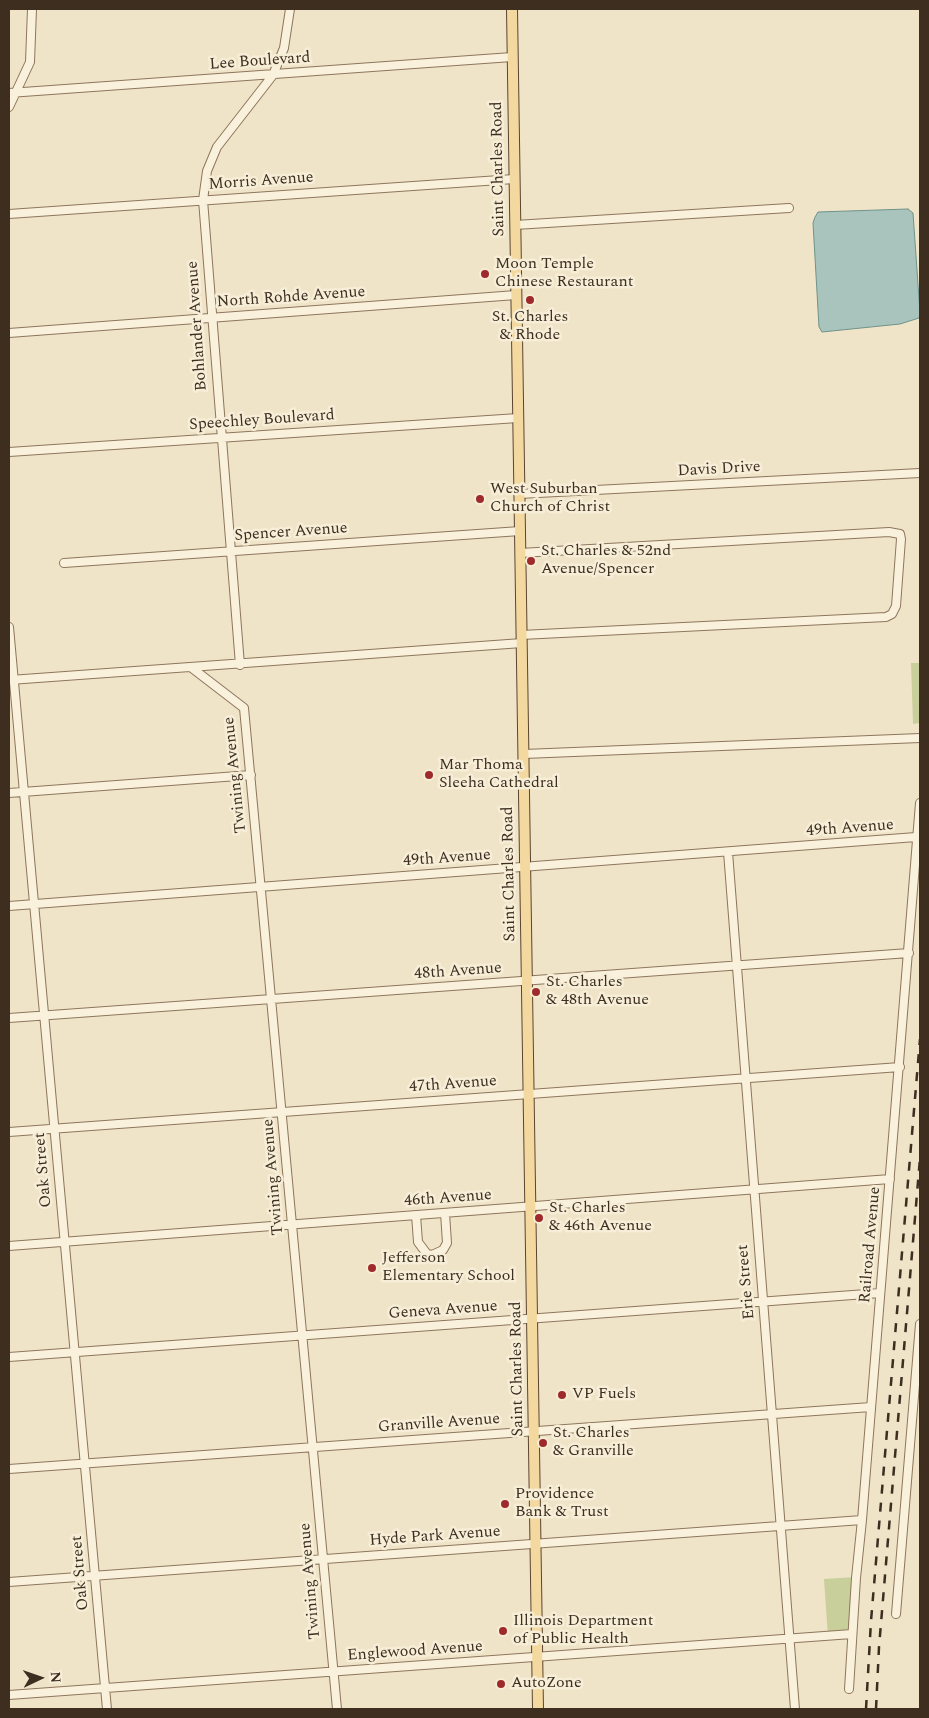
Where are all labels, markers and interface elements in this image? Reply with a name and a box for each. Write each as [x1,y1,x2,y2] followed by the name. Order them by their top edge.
[209,49,311,75] street label: Lee Boulevard
[488,101,510,237] street label: Saint Charles Road
[208,169,314,195] street label: Morris Avenue
[495,255,633,293] place label: Moon Temple Chinese Restaurant
[184,260,212,392] street label: Bohlander Avenue
[479,268,491,280] marker: Moon Temple Chinese Restaurant
[216,283,366,313] street label: North Rohde Avenue
[524,294,536,306] marker: St. Charles & Rhode
[492,308,568,346] place label: St. Charles & Rhode
[189,406,335,436] street label: Speechley Boulevard
[677,458,761,482] street label: Davis Drive
[490,480,610,518] place label: West Suburban Church of Christ
[474,493,486,505] marker: West Suburban Church of Christ
[234,519,348,547] street label: Spencer Avenue
[541,542,671,580] place label: St. Charles & 52nd Avenue/Spencer
[525,555,537,567] marker: St. Charles & 52nd Avenue/Spencer
[220,716,252,834] street label: Twining Avenue
[439,756,559,794] place label: Mar Thoma Sleeha Cathedral
[423,769,435,781] marker: Mar Thoma Sleeha Cathedral
[499,806,521,942] street label: Saint Charles Road
[806,816,894,842] street label: 49th Avenue
[403,846,491,872] street label: 49th Avenue
[414,959,502,985] street label: 48th Avenue
[546,973,649,1011] place label: St. Charles & 48th Avenue
[530,986,542,998] marker: St. Charles & 48th Avenue
[409,1072,497,1098] street label: 47th Avenue
[259,1118,289,1236] street label: Twining Avenue
[31,1132,57,1208] street label: Oak Street
[404,1186,492,1212] street label: 46th Avenue
[856,1186,886,1304] street label: Railroad Avenue
[549,1199,652,1237] place label: St. Charles & 46th Avenue
[533,1212,545,1224] marker: St. Charles & 46th Avenue
[734,1244,760,1320] street label: Erie Street
[382,1249,515,1287] place label: Jefferson Elementary School
[366,1262,378,1274] marker: Jefferson Elementary School
[388,1298,498,1324] street label: Geneva Avenue
[507,1301,529,1437] street label: Saint Charles Road
[572,1385,636,1405] place label: VP Fuels
[556,1389,568,1401] marker: VP Fuels
[377,1410,501,1438] street label: Granville Avenue
[553,1424,634,1462] place label: St. Charles & Granville
[537,1437,549,1449] marker: St. Charles & Granville
[515,1485,609,1523] place label: Providence Bank & Trust
[499,1498,511,1510] marker: Providence Bank & Trust
[296,1522,326,1640] street label: Twining Avenue
[369,1523,501,1551] street label: Hyde Park Avenue
[68,1535,94,1611] street label: Oak Street
[513,1612,653,1650] place label: Illinois Department of Public Health
[497,1625,509,1637] marker: Illinois Department of Public Health
[347,1638,483,1666] street label: Englewood Avenue
[15,1653,65,1703] north arrow
[45,1671,66,1683] text: N
[511,1674,582,1694] place label: AutoZone
[495,1678,507,1690] marker: AutoZone

